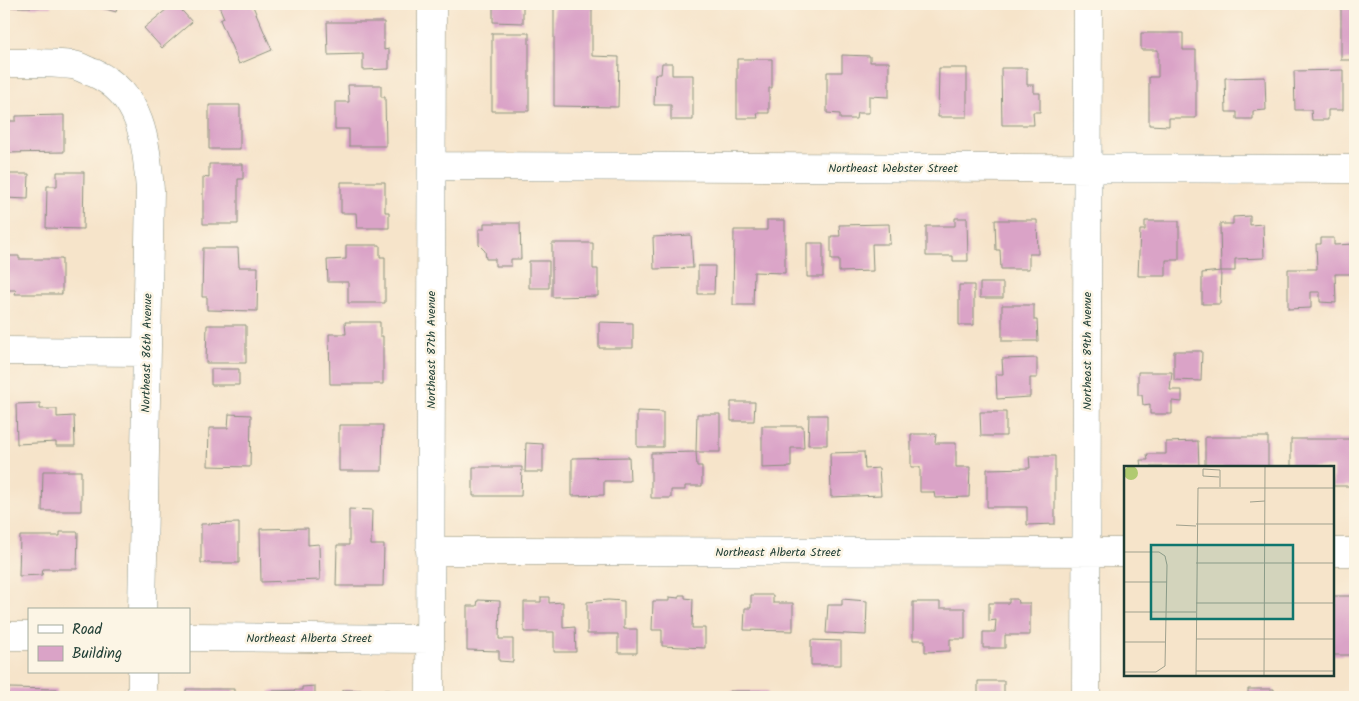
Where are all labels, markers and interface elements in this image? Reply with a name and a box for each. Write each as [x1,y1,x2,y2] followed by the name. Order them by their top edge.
[828,159,958,178] street label: Northeast Webster Street
[422,290,441,409] street label: Northeast 87th Avenue
[1078,291,1097,410] street label: Northeast 89th Avenue
[136,293,158,413] street label: Northeast 86th Avenue
[1124,466,1334,676] inset map
[715,543,841,562] street label: Northeast Alberta Street
[28,608,190,674] legend
[72,618,103,642] text: Road
[246,629,372,648] street label: Northeast Alberta Street
[72,642,122,666] text: Building

